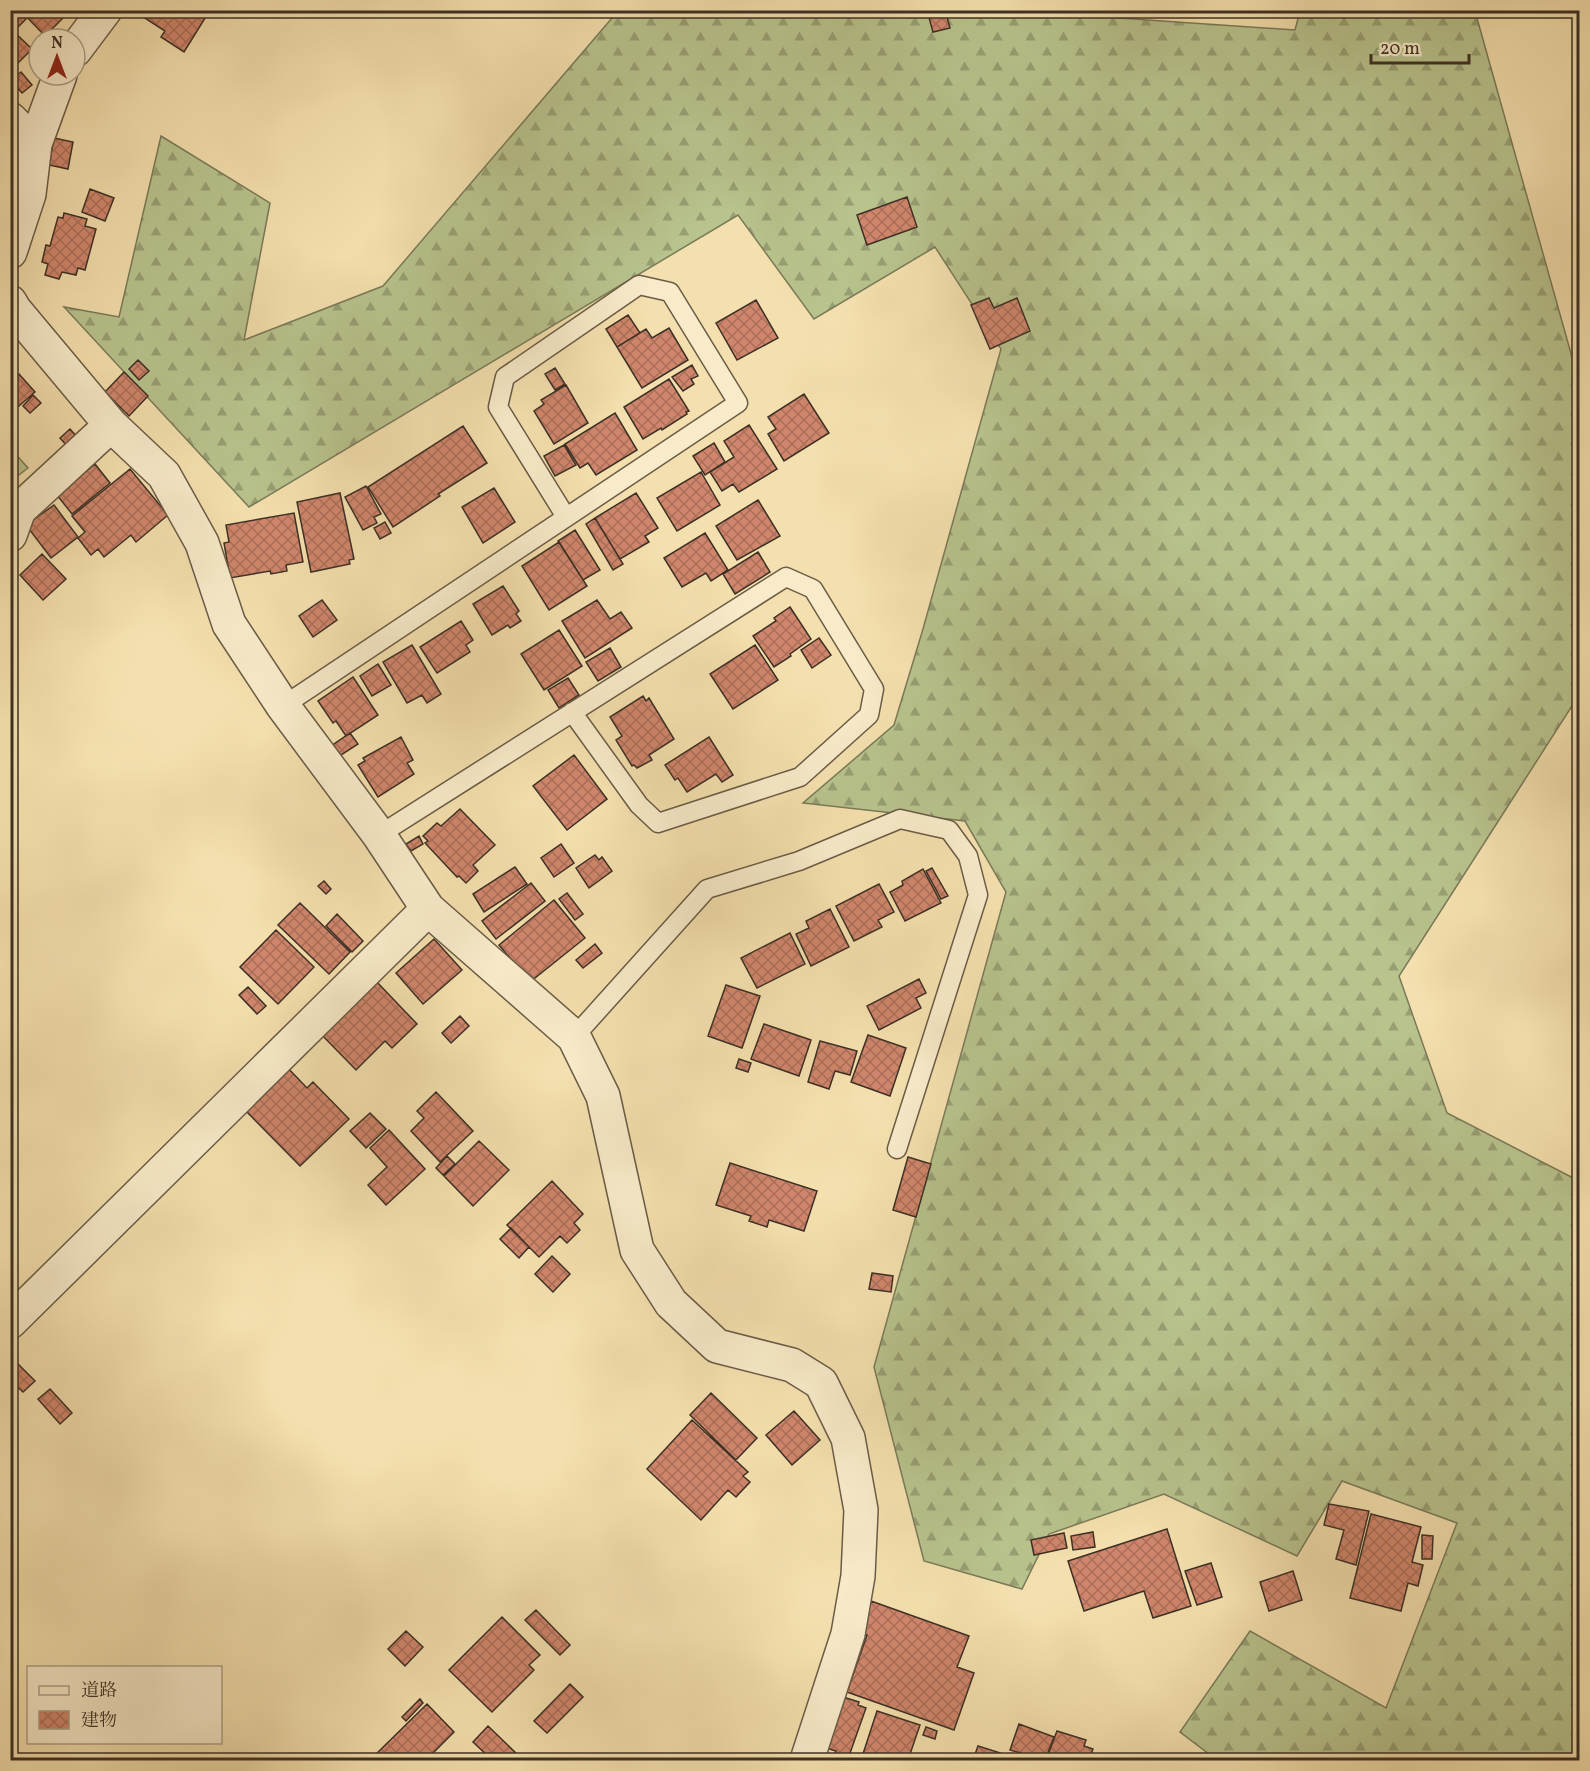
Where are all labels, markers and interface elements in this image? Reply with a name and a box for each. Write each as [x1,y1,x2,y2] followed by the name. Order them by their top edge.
[27,27,87,87] north arrow
[1371,27,1468,65] scale bar
[51,33,63,55] text: N
[1380,37,1420,62] text: 20 m
[27,1666,222,1744] legend
[81,1679,117,1704] text: 道路
[81,1709,117,1734] text: 建物

